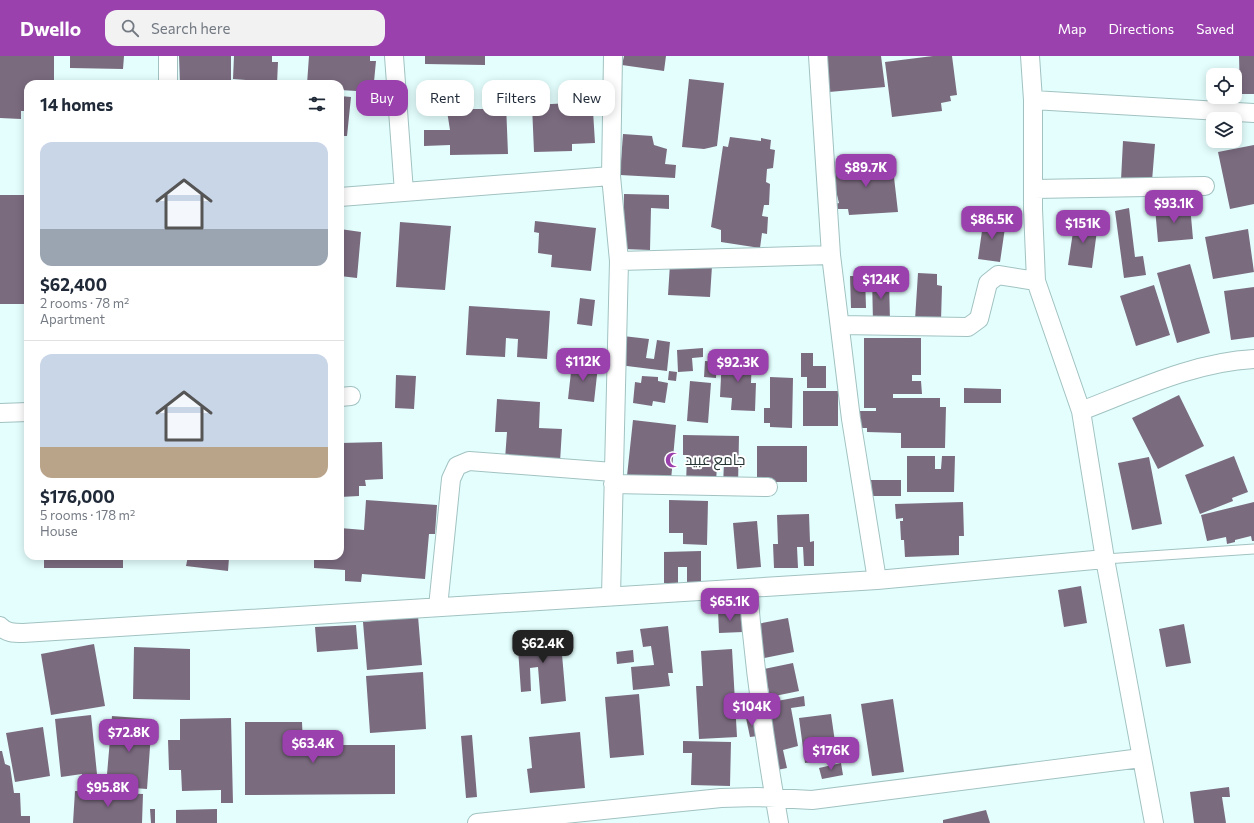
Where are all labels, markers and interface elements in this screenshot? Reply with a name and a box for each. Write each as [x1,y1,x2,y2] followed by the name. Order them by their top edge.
[105,10,385,46] search box
[20,17,81,40] text: Dwello
[119,17,141,39] icon: search
[151,19,230,37] text: Search here
[1058,20,1087,37] text: Map
[1109,20,1174,37] text: Directions
[1196,20,1234,37] text: Saved
[1206,68,1242,148] map controls
[1206,68,1242,104] button: locate
[356,80,408,116] chip: Buy
[416,80,474,116] chip: Rent
[482,80,550,116] chip: Filters
[558,80,615,116] chip: New
[306,93,328,115] icon: filters
[40,94,113,115] text: 14 homes
[1206,112,1242,148] button: layers
[833,154,899,188] pin: $89.7K
[845,159,887,175] text: $89.7K
[148,168,220,240] icon: home
[1141,190,1207,224] pin: $93.1K
[1154,195,1194,211] text: $93.1K
[959,206,1025,240] pin: $86.5K
[1055,210,1111,244] pin: $151K
[970,211,1014,227] text: $86.5K
[1065,215,1101,231] text: $151K
[853,266,909,300] pin: $124K
[862,271,900,287] text: $124K
[40,274,107,295] text: $62,400
[40,295,129,311] text: 2 rooms · 78 m²
[40,311,105,327] text: Apartment
[555,348,611,382] pin: $112K
[705,349,771,383] pin: $92.3K
[565,353,601,369] text: $112K
[717,354,759,370] text: $92.3K
[148,380,220,452] icon: home
[685,450,745,471] place label: جامع عبيد
[664,451,682,469] mosque icon: جامع عبيد
[40,486,115,507] text: $176,000
[40,507,135,523] text: 5 rooms · 178 m²
[40,523,78,539] text: House
[697,588,763,622] pin: $65.1K
[710,593,750,609] text: $65.1K
[510,630,576,664] pin: $62.4K
[521,635,565,651] text: $62.4K
[724,693,780,727] pin: $104K
[732,698,772,714] text: $104K
[96,719,162,753] pin: $72.8K
[108,724,150,740] text: $72.8K
[280,730,346,764] pin: $63.4K
[291,735,335,751] text: $63.4K
[803,737,859,771] pin: $176K
[812,742,850,758] text: $176K
[75,774,141,808] pin: $95.8K
[86,779,130,795] text: $95.8K

